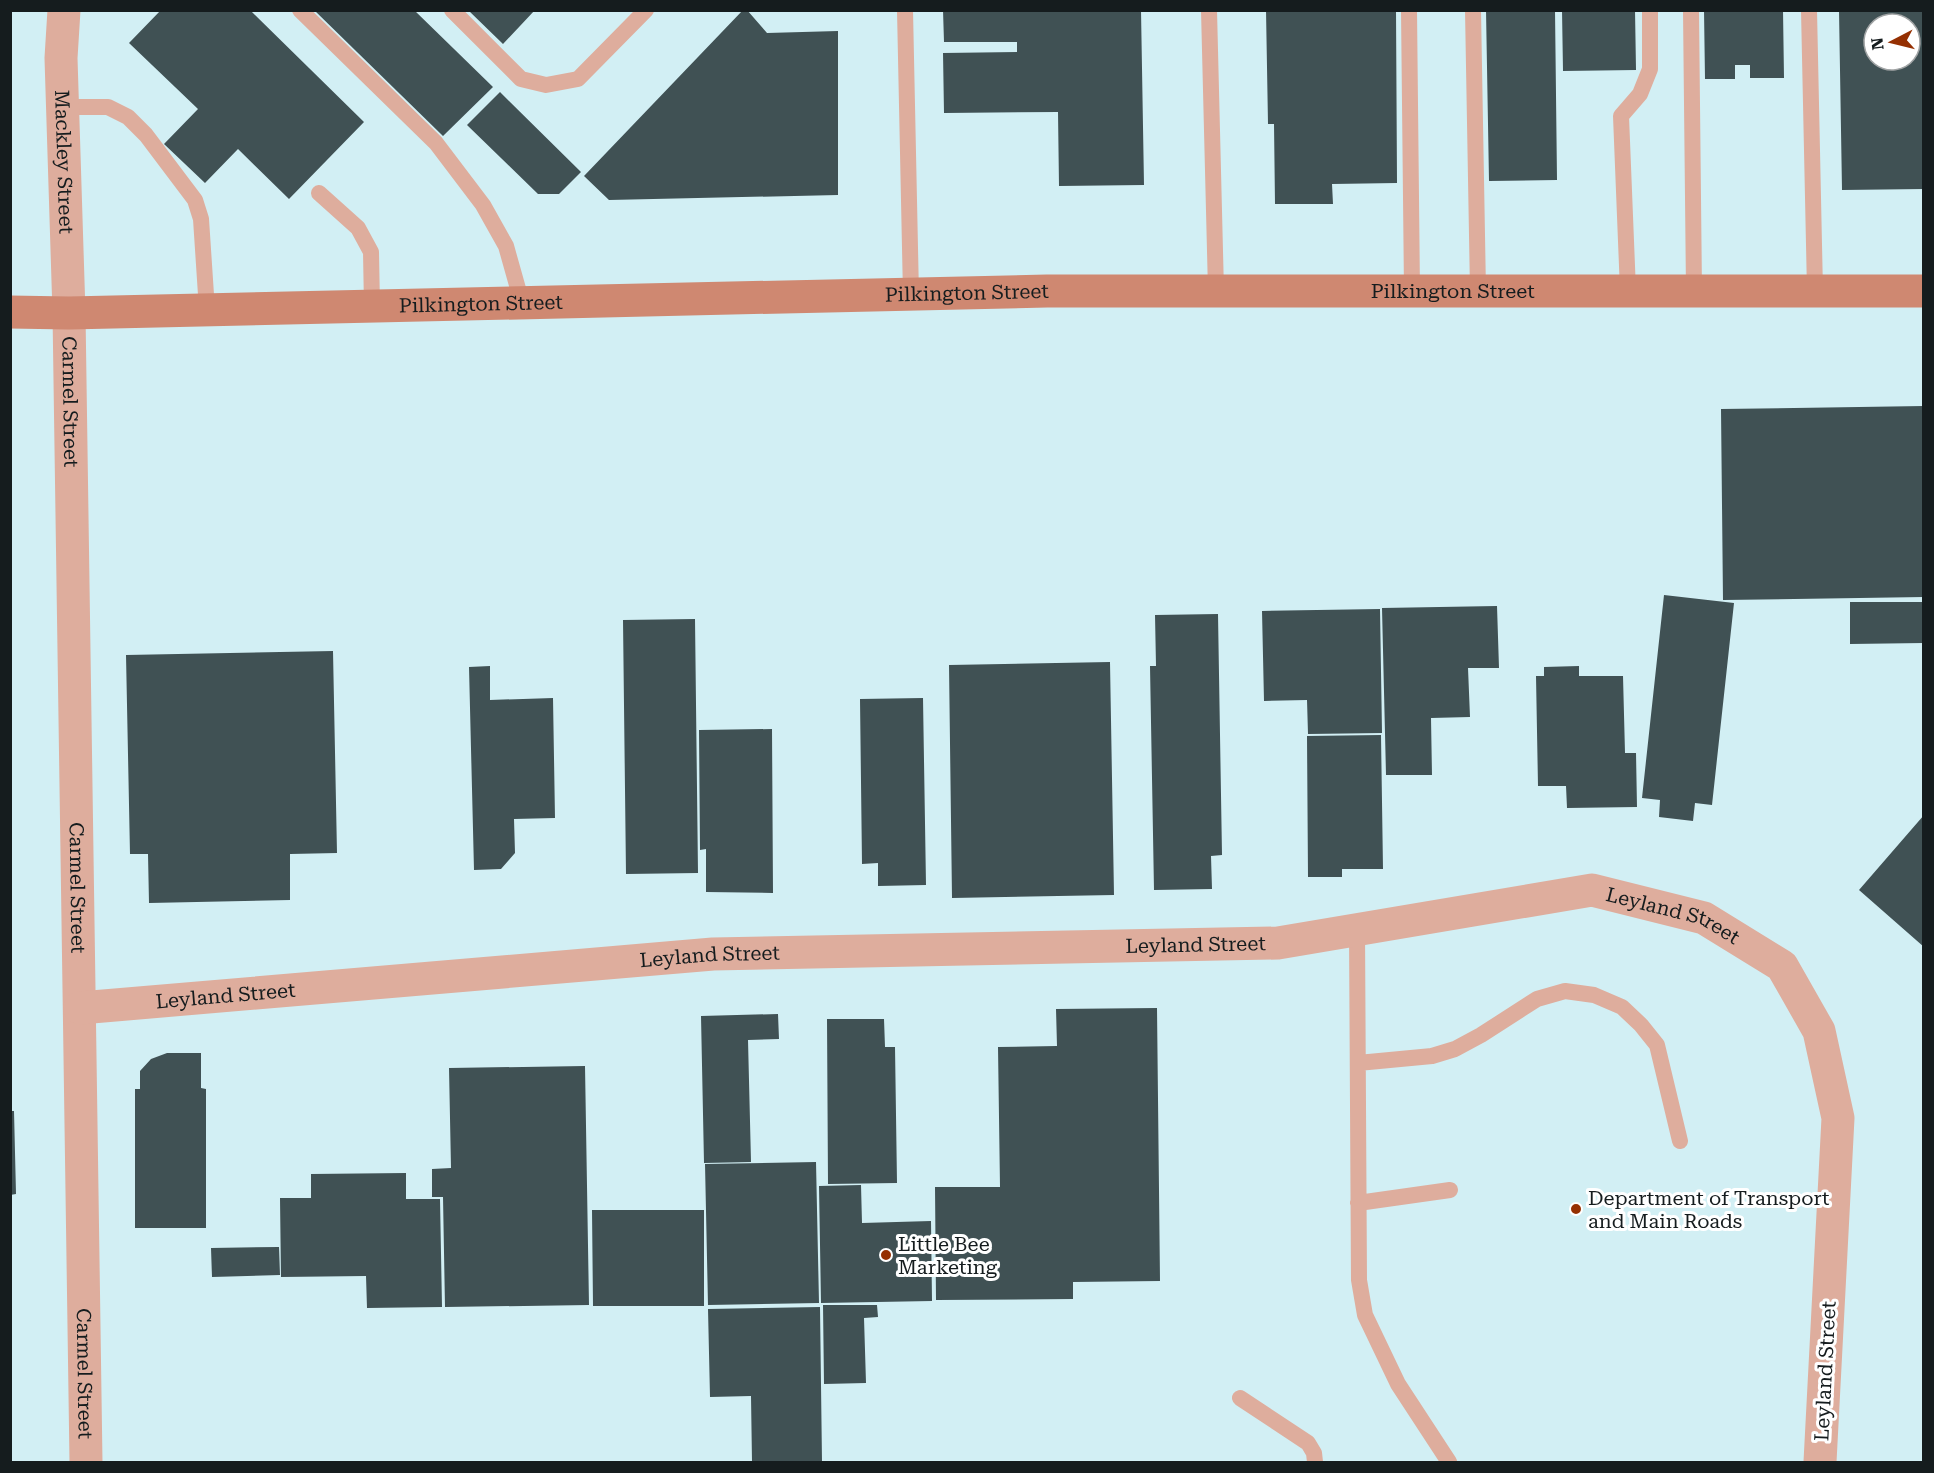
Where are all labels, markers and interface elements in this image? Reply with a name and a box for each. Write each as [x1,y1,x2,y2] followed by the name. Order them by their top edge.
[1862,12,1922,72] north arrow
[1867,36,1888,51] text: N
[50,89,79,235] street label: Mackley Street
[884,279,1050,307] street label: Pilkington Street
[1371,279,1535,303] street label: Pilkington Street
[399,290,564,318] street label: Pilkington Street
[57,336,83,468] street label: Carmel Street
[65,822,90,954] street label: Carmel Street
[1604,882,1745,949] street label: Leyland Street
[1125,931,1267,958] street label: Leyland Street
[639,941,781,972] street label: Leyland Street
[155,978,297,1014] street label: Leyland Street
[1588,1186,1830,1233] place label: Department of Transport and Main Roads
[1569,1202,1583,1216] marker: Department of Transport and Main Roads
[898,1232,998,1279] place label: Little Bee Marketing
[879,1248,893,1262] marker: Little Bee Marketing
[1809,1300,1841,1442] street label: Leyland Street
[72,1308,98,1440] street label: Carmel Street

